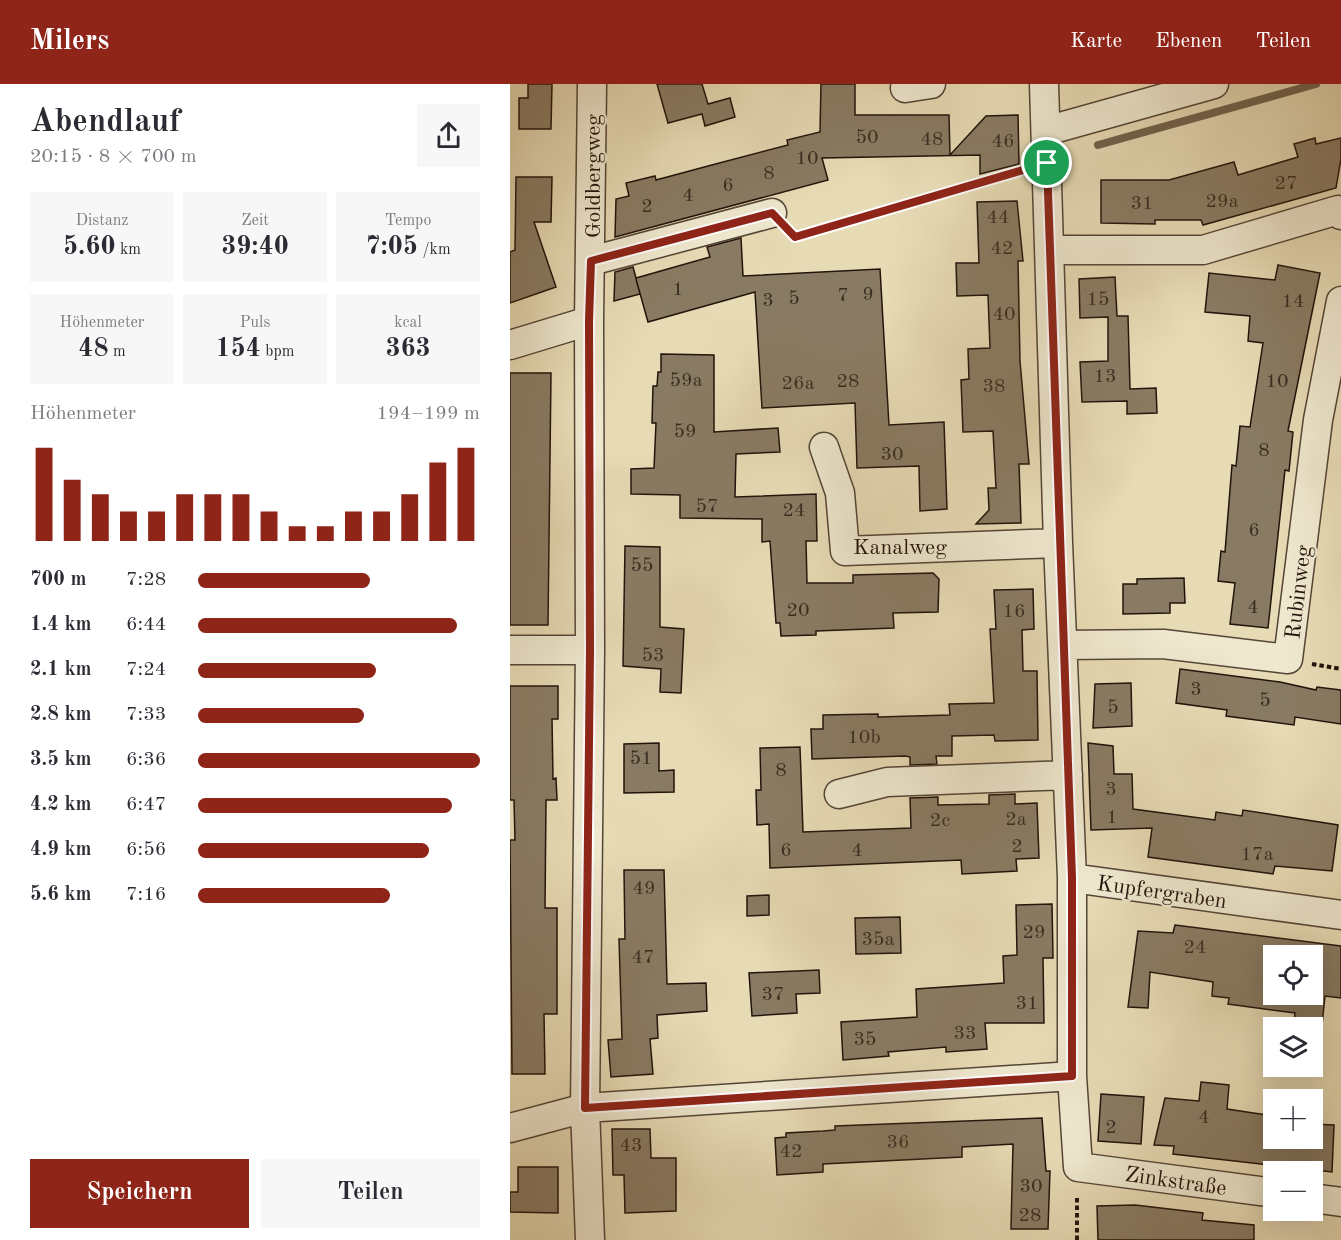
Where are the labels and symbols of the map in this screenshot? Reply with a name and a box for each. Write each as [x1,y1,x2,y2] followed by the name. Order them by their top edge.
[583,114,605,238] street label: Goldbergweg
[855,128,879,148] house number: 50
[920,130,944,150] house number: 48
[991,132,1015,152] house number: 46
[1021,137,1072,188] pin
[795,149,819,169] house number: 10
[763,164,775,184] house number: 8
[1274,174,1298,194] house number: 27
[722,176,734,196] house number: 6
[682,186,694,206] house number: 4
[1205,192,1239,212] house number: 29a
[1130,194,1154,214] house number: 31
[641,197,653,217] house number: 2
[986,208,1010,228] house number: 44
[990,239,1014,259] house number: 42
[672,280,684,300] house number: 1
[862,285,874,305] house number: 9
[837,286,849,306] house number: 7
[788,289,800,309] house number: 5
[1086,290,1110,310] house number: 15
[762,291,774,311] house number: 3
[1281,292,1305,312] house number: 14
[992,305,1016,325] house number: 40
[1093,367,1117,387] house number: 13
[669,371,703,391] house number: 59a
[836,372,860,392] house number: 28
[1265,372,1289,392] house number: 10
[781,374,815,394] house number: 26a
[982,377,1006,397] house number: 38
[673,422,697,442] house number: 59
[1258,441,1270,461] house number: 8
[880,445,904,465] house number: 30
[695,497,719,517] house number: 57
[782,501,806,521] house number: 24
[1248,521,1260,541] house number: 6
[853,537,947,559] street label: Kanalweg
[1282,544,1316,641] street label: Rubinweg
[630,556,654,576] house number: 55
[1247,598,1259,618] house number: 4
[786,601,810,621] house number: 20
[1002,602,1026,622] house number: 16
[641,646,665,666] house number: 53
[1190,680,1202,700] house number: 3
[1259,691,1271,711] house number: 5
[1107,698,1119,718] house number: 5
[847,728,881,748] house number: 10b
[629,749,653,769] house number: 51
[775,761,787,781] house number: 8
[1105,780,1117,800] house number: 3
[1106,808,1118,828] house number: 1
[1005,810,1027,830] house number: 2a
[930,811,950,831] house number: 2c
[1011,837,1023,857] house number: 2
[780,841,792,861] house number: 6
[851,841,863,861] house number: 4
[1240,845,1274,865] house number: 17a
[1095,873,1228,913] street label: Kupfergraben
[632,879,656,899] house number: 49
[1022,923,1046,943] house number: 29
[861,930,895,950] house number: 35a
[1183,938,1207,958] house number: 24
[631,948,655,968] house number: 47
[761,985,785,1005] house number: 37
[1015,994,1039,1014] house number: 31
[953,1024,977,1044] house number: 33
[853,1030,877,1050] house number: 35
[1198,1108,1210,1128] house number: 4
[1105,1118,1117,1138] house number: 2
[886,1133,910,1153] house number: 36
[619,1136,643,1156] house number: 43
[779,1142,803,1162] house number: 42
[1123,1164,1228,1200] street label: Zinkstraße
[1019,1177,1043,1197] house number: 30
[1018,1206,1042,1226] house number: 28

